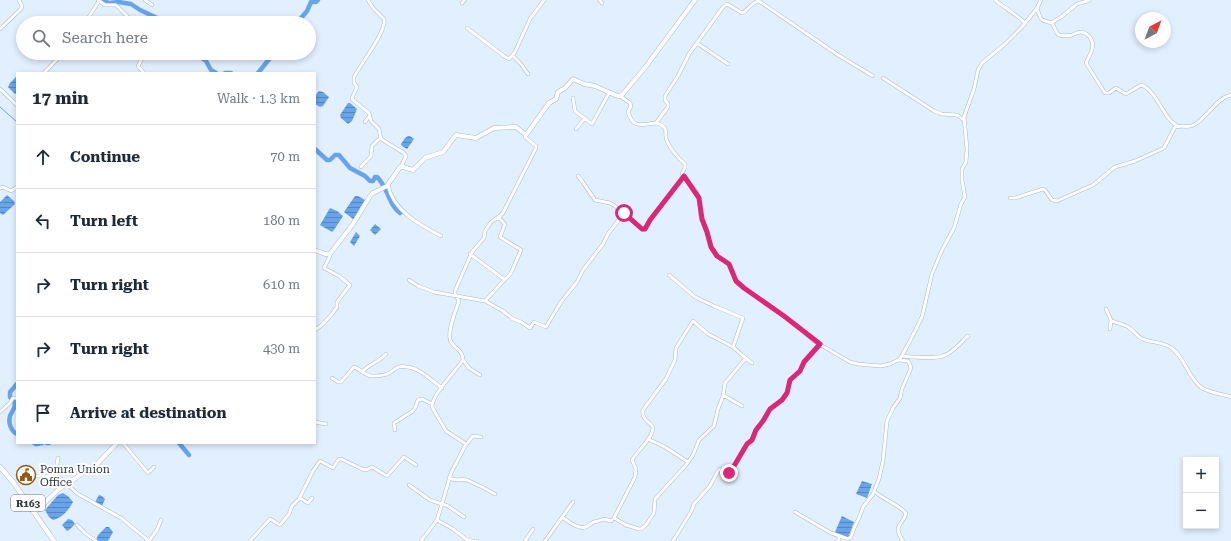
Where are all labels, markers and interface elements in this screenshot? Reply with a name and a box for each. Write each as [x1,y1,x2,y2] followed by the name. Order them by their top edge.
[1135,12,1171,48] north arrow
[16,16,316,60] search box
[30,27,52,49] icon: search
[62,29,148,47] text: Search here
[32,88,89,108] text: 17 min
[217,91,300,106] text: Walk · 1.3 km
[32,146,54,168] icon: ahead
[70,148,140,166] text: Continue
[270,149,300,164] text: 70 m
[615,204,633,222] route start
[32,210,54,232] icon: left
[70,212,138,230] text: Turn left
[263,213,300,228] text: 180 m
[32,274,54,296] icon: right
[70,276,149,294] text: Turn right
[263,277,300,292] text: 610 m
[32,338,54,360] icon: right
[70,340,149,358] text: Turn right
[263,341,300,356] text: 430 m
[32,402,54,424] icon: arrive
[70,404,226,422] text: Arrive at destination
[1183,457,1219,529] map controls
[1183,457,1219,493] button: +
[40,463,110,489] place label: Pomra Union Office
[15,464,37,486] public building icon: Pomra Union Office
[720,464,738,482] route end
[1183,493,1219,529] button: −
[11,495,45,511] road number: R163

